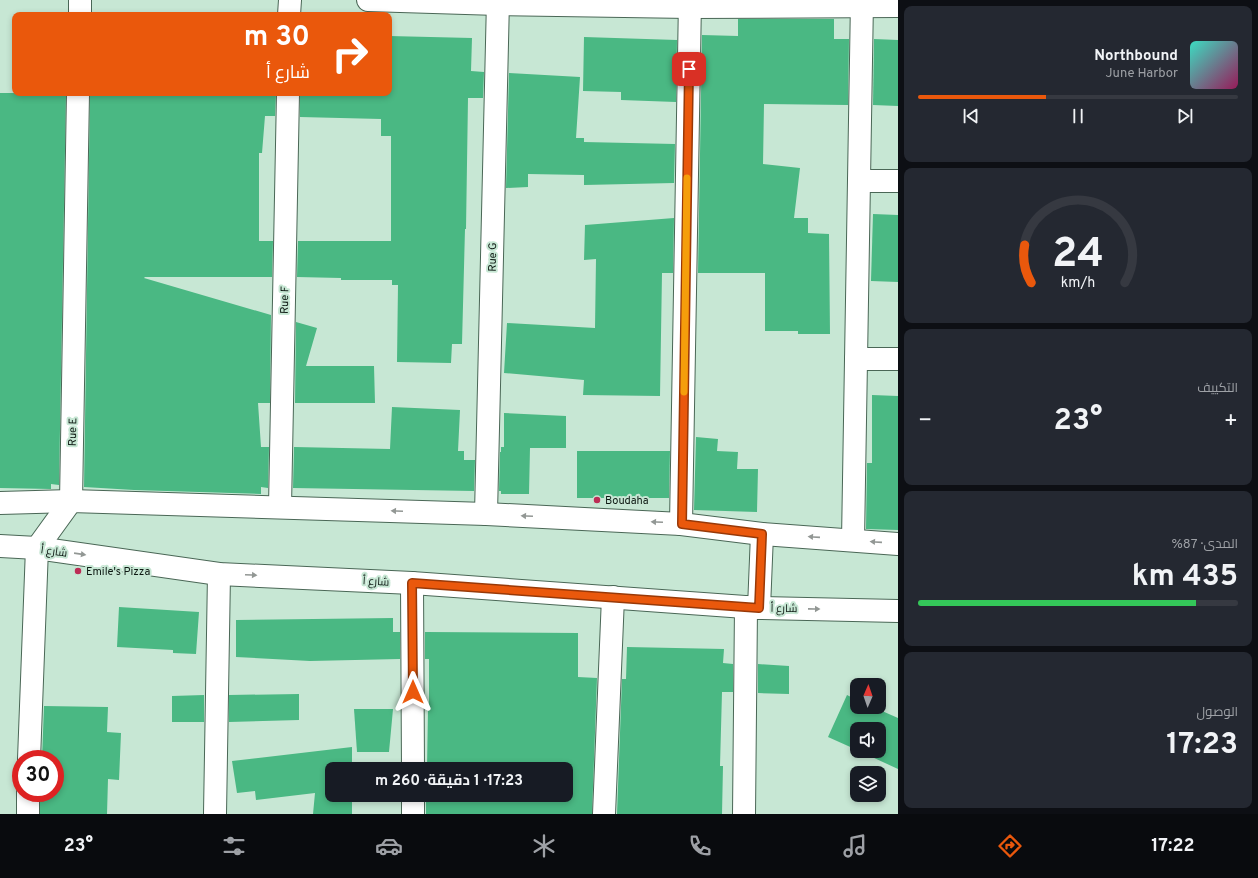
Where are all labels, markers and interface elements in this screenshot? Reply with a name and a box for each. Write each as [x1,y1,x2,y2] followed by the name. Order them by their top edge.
[244,20,310,56] text: 30 m
[324,28,376,80] icon: right
[1094,47,1178,66] text: Northbound
[672,52,706,86] pin
[678,58,700,80] icon: arrive
[266,62,310,85] text: شارع أ
[1105,66,1178,82] text: June Harbor
[960,105,982,127] icon: previous
[1067,105,1089,127] icon: pause
[1174,105,1196,127] icon: next
[1052,229,1104,282] text: 24
[486,242,500,272] street label: Rue G
[1061,274,1095,292] text: km/h
[278,286,292,314] street label: Rue F
[1197,381,1238,397] text: التكييف
[1054,403,1102,440] text: 23°
[918,408,932,435] text: −
[1224,408,1238,435] text: +
[66,418,80,446] street label: Rue E
[605,494,649,508] place label: Boudaha
[592,495,602,505] marker: Boudaha
[391,508,403,515] one-way arrow
[521,513,533,520] one-way arrow
[651,519,663,526] one-way arrow
[808,534,820,541] one-way arrow
[1172,537,1238,553] text: المدى · 87%
[870,538,882,545] one-way arrow
[40,542,68,561] street label: شارع أ
[74,551,87,557] one-way arrow
[1132,559,1238,596] text: 435 km
[86,565,150,579] place label: Emile's Pizza
[73,566,83,576] marker: Emile's Pizza
[245,572,258,578] one-way arrow
[362,573,390,590] street label: شارع أ
[770,601,798,616] street label: شارع أ
[808,606,821,612] one-way arrow
[392,671,434,713] position arrow
[850,678,886,714] north arrow
[850,678,886,802] map controls
[1197,705,1238,721] text: الوصول
[850,722,886,758] button: sound
[1166,727,1238,764] text: 17:23
[12,750,64,802] speed limit sign: 30
[850,766,886,802] button: layers
[375,772,523,791] text: 17:23 · 1 دقيقة · 260 m
[220,832,248,860] icon: filters
[375,832,403,860] icon: car
[530,832,558,860] icon: climate
[686,832,714,860] icon: phone
[841,832,869,860] icon: music
[996,832,1024,860] icon: directions
[64,835,93,858] text: 23°
[1151,835,1194,858] text: 17:22

